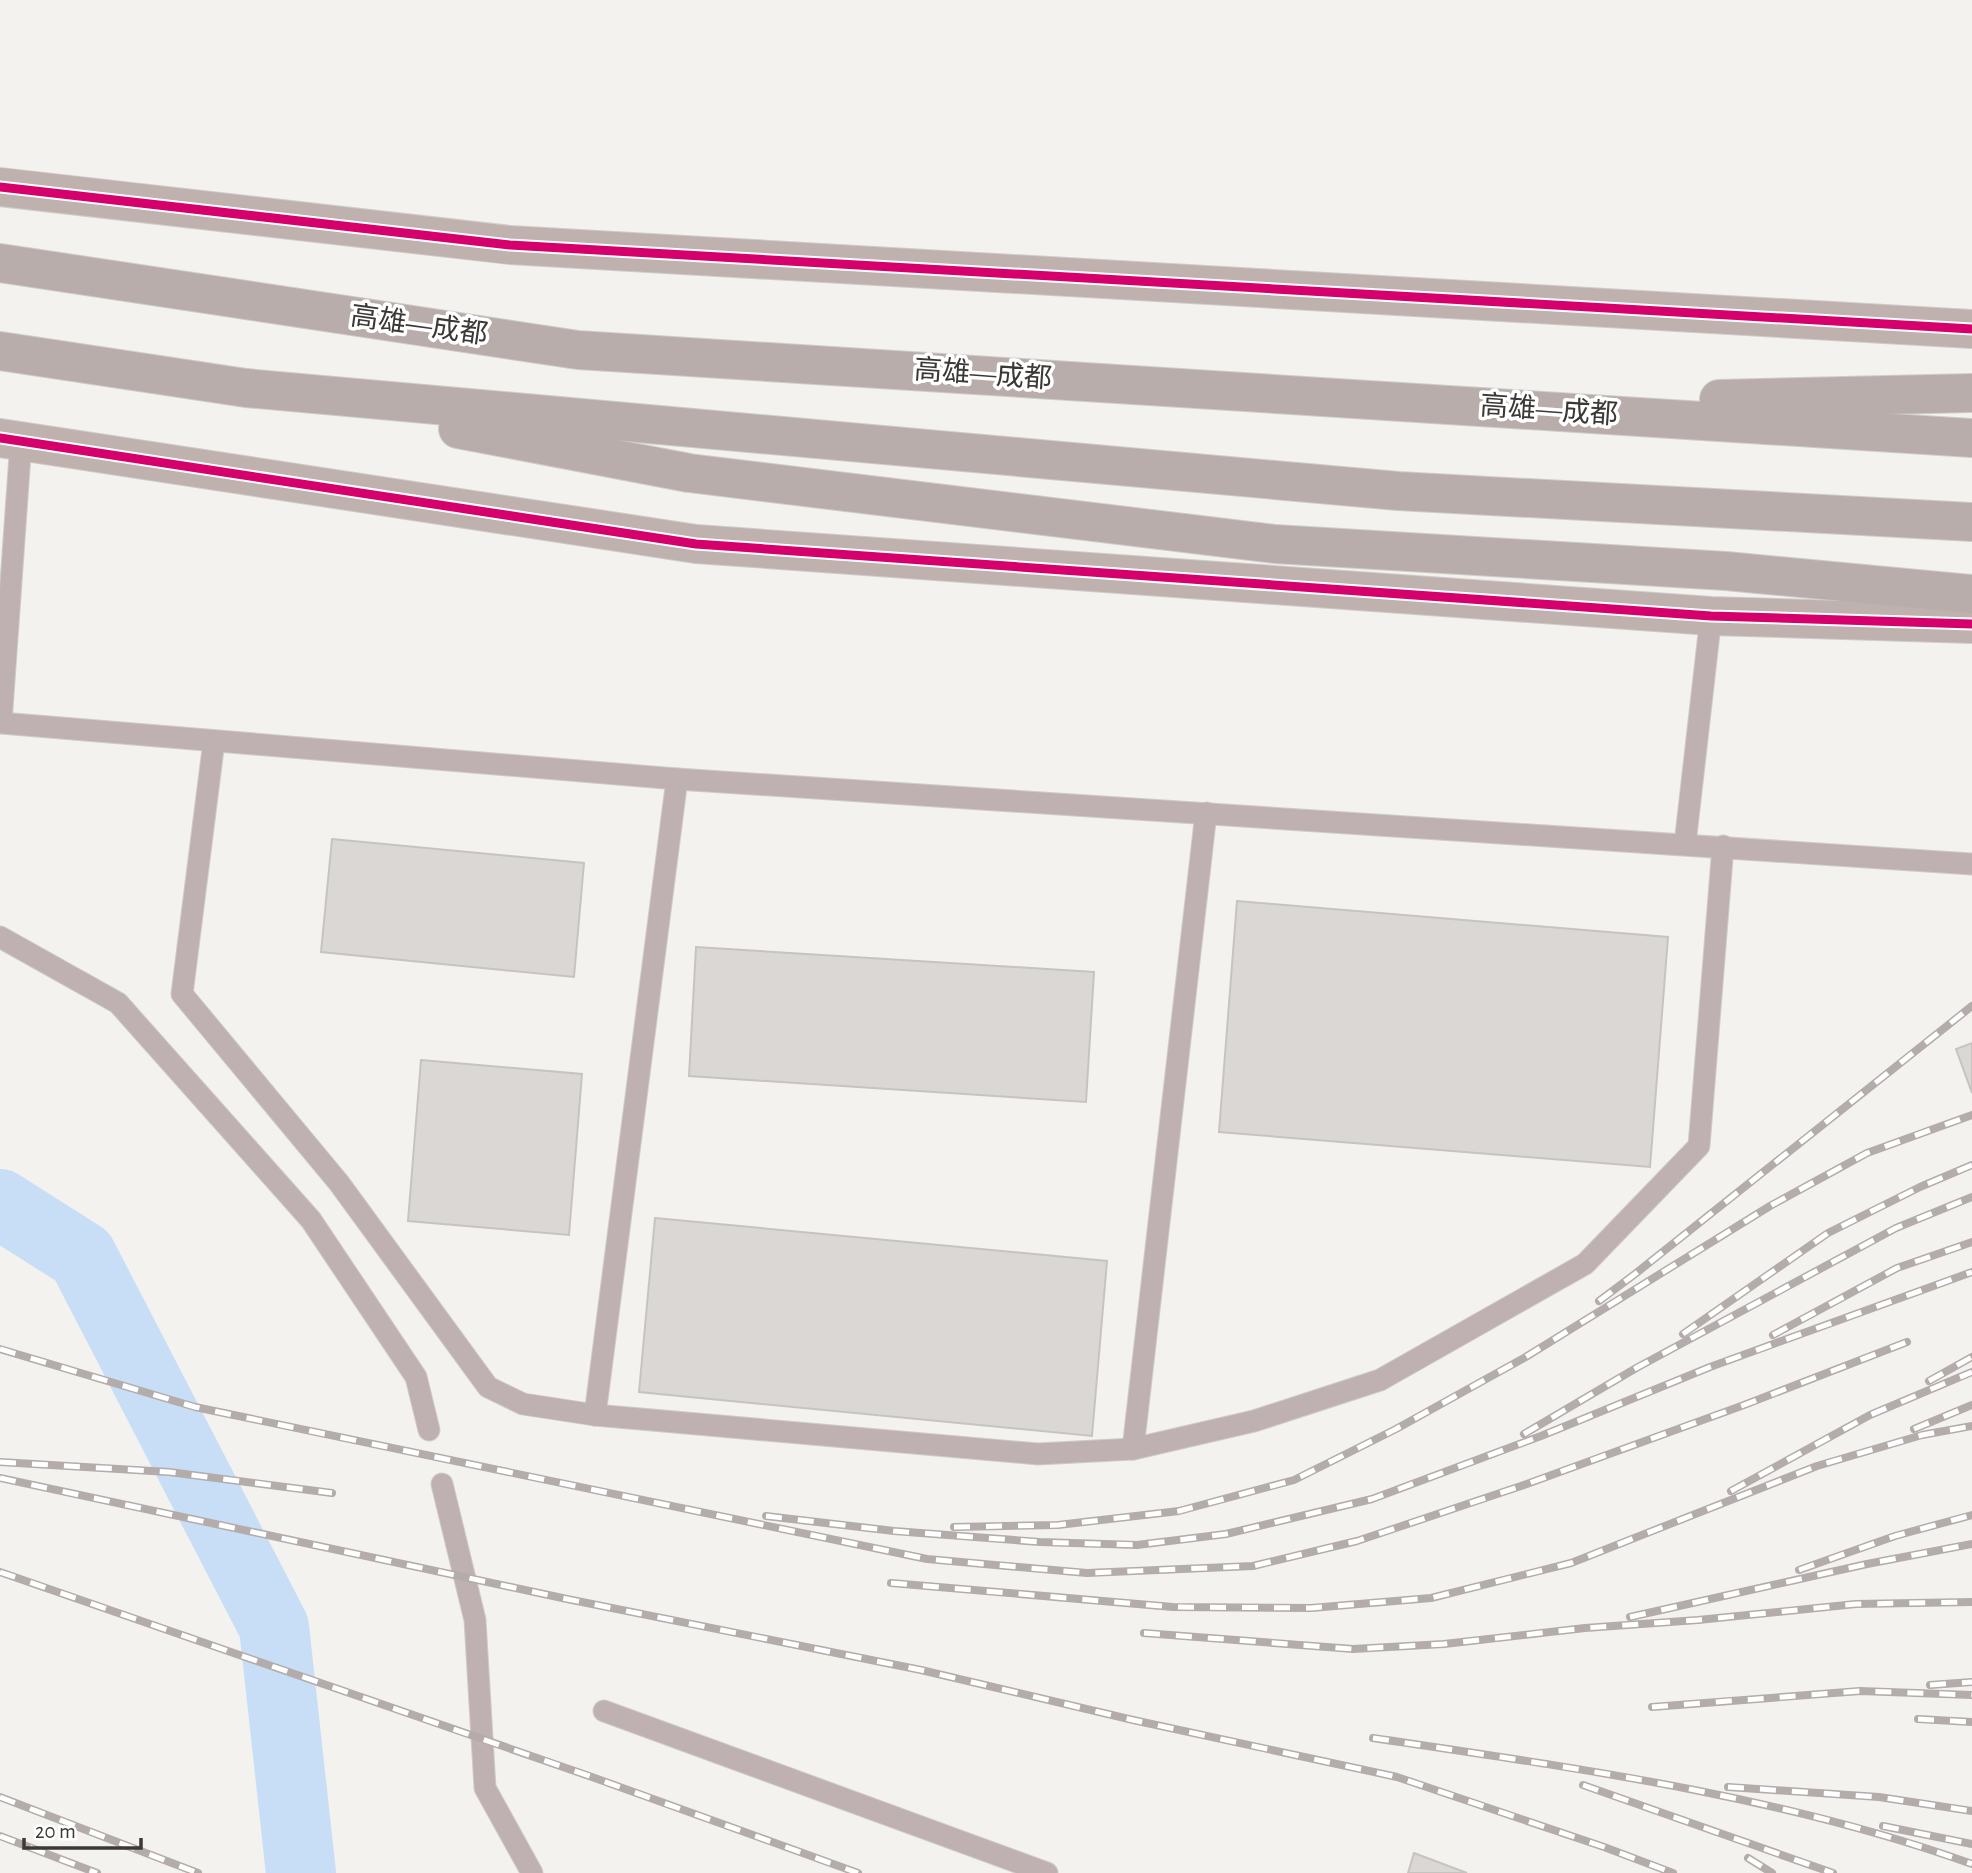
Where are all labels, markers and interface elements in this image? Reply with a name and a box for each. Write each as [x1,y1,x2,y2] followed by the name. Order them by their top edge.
[349,301,490,349] street label: 高雄—成都
[913,354,1053,394] street label: 高雄—成都
[1479,390,1619,430] street label: 高雄—成都
[24,1806,142,1850] scale bar
[35,1821,76,1842] text: 20 m

